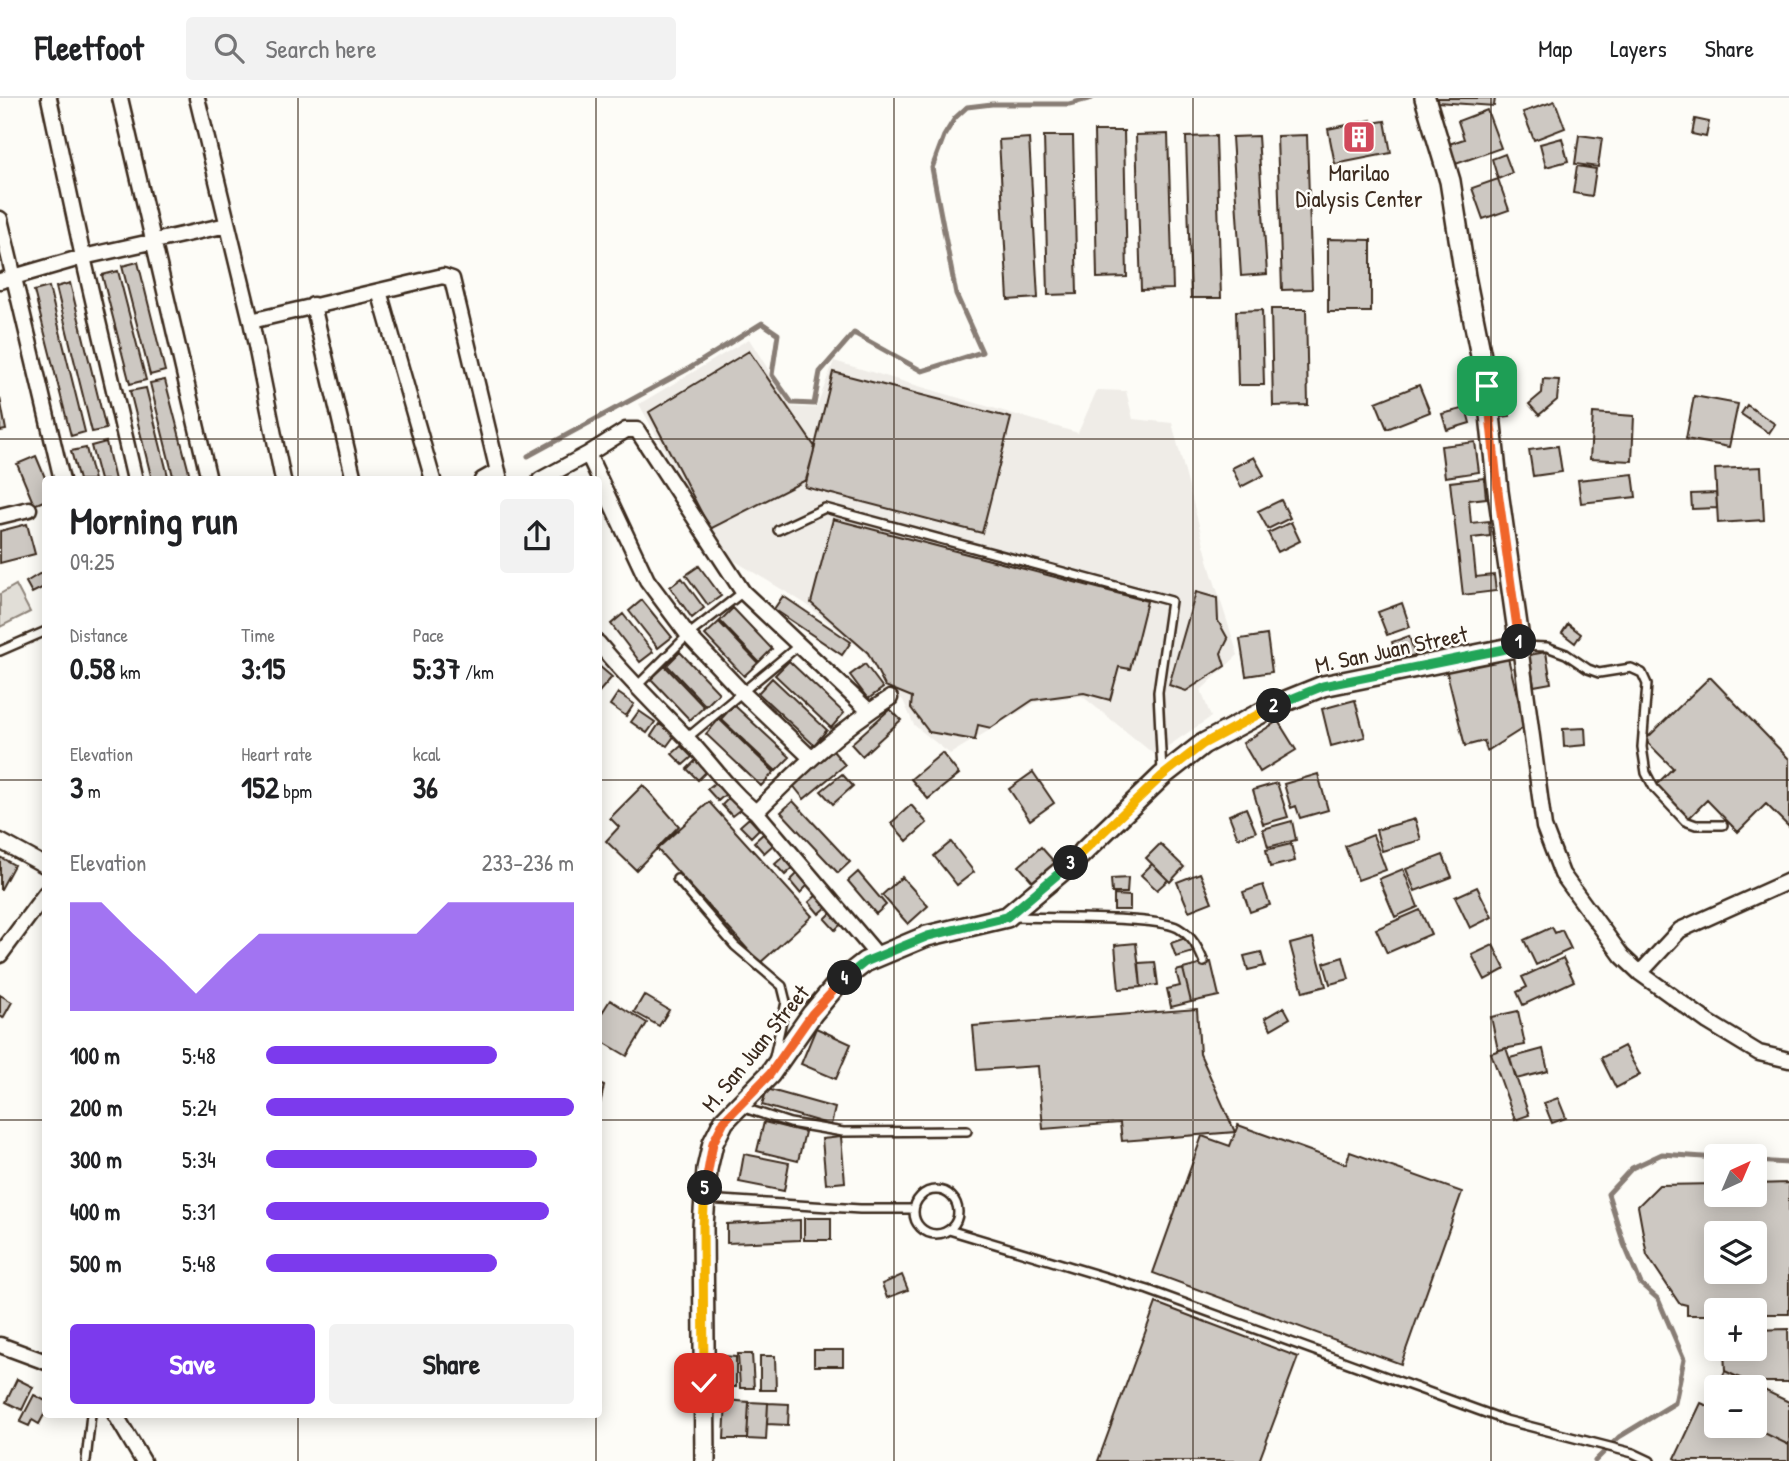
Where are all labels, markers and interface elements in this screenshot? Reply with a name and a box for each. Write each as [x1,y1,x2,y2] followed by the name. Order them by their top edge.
[186,17,676,80] search box
[35,26,144,70] text: Fleetfoot
[210,29,248,67] icon: search
[266,31,377,66] text: Search here
[1538,32,1572,64] text: Map
[1610,32,1667,64] text: Layers
[1705,32,1754,64] text: Share
[1340,118,1378,156] building icon: Marilao Dialysis Center
[1295,157,1423,214] place label: Marilao Dialysis Center
[1457,356,1517,416] pin
[1468,367,1506,405] icon: arrive
[70,494,238,546] text: Morning run
[500,499,574,573] button: share
[70,546,115,577] text: 09:25
[1312,617,1471,680] street label: M. San Juan Street
[70,622,128,648] text: Distance
[241,622,275,648] text: Time
[413,622,444,648] text: Pace
[1502,624,1536,660] pin: 1
[1515,628,1522,654] text: 1
[70,648,116,688] text: 0.58
[241,648,285,688] text: 3:15
[413,648,461,688] text: 5:37
[116,659,141,685] text: km
[461,659,494,685] text: /km
[1256,688,1292,724] pin: 2
[1269,692,1278,718] text: 2
[70,741,133,767] text: Elevation
[241,741,312,767] text: Heart rate
[413,741,440,767] text: kcal
[70,767,83,807] text: 3
[241,767,279,807] text: 152
[413,767,438,807] text: 36
[83,778,101,804] text: m
[279,778,312,804] text: bpm
[1054,846,1088,880] pin: 3
[70,847,146,878] text: Elevation
[482,847,574,878] text: 233–236 m
[1066,849,1075,875] text: 3
[828,960,862,996] pin: 4
[841,964,848,990] text: 4
[694,977,817,1118] street label: M. San Juan Street
[70,1040,120,1071] text: 100 m
[182,1040,216,1071] text: 5:48
[70,1092,122,1123] text: 200 m
[182,1092,216,1123] text: 5:24
[70,1144,122,1175] text: 300 m
[182,1144,216,1175] text: 5:34
[1704,1144,1768,1208] north arrow
[1704,1144,1767,1438] map controls
[688,1170,722,1206] pin: 5
[700,1174,709,1200] text: 5
[70,1196,120,1227] text: 400 m
[182,1196,216,1227] text: 5:31
[1704,1221,1767,1284] button: layers
[70,1248,121,1279] text: 500 m
[182,1248,216,1279] text: 5:48
[1704,1298,1767,1361] button: +
[70,1324,315,1404] button: Save
[329,1324,574,1404] button: Share
[674,1353,734,1413] pin
[685,1364,723,1402] icon: check
[1704,1375,1767,1438] button: −

